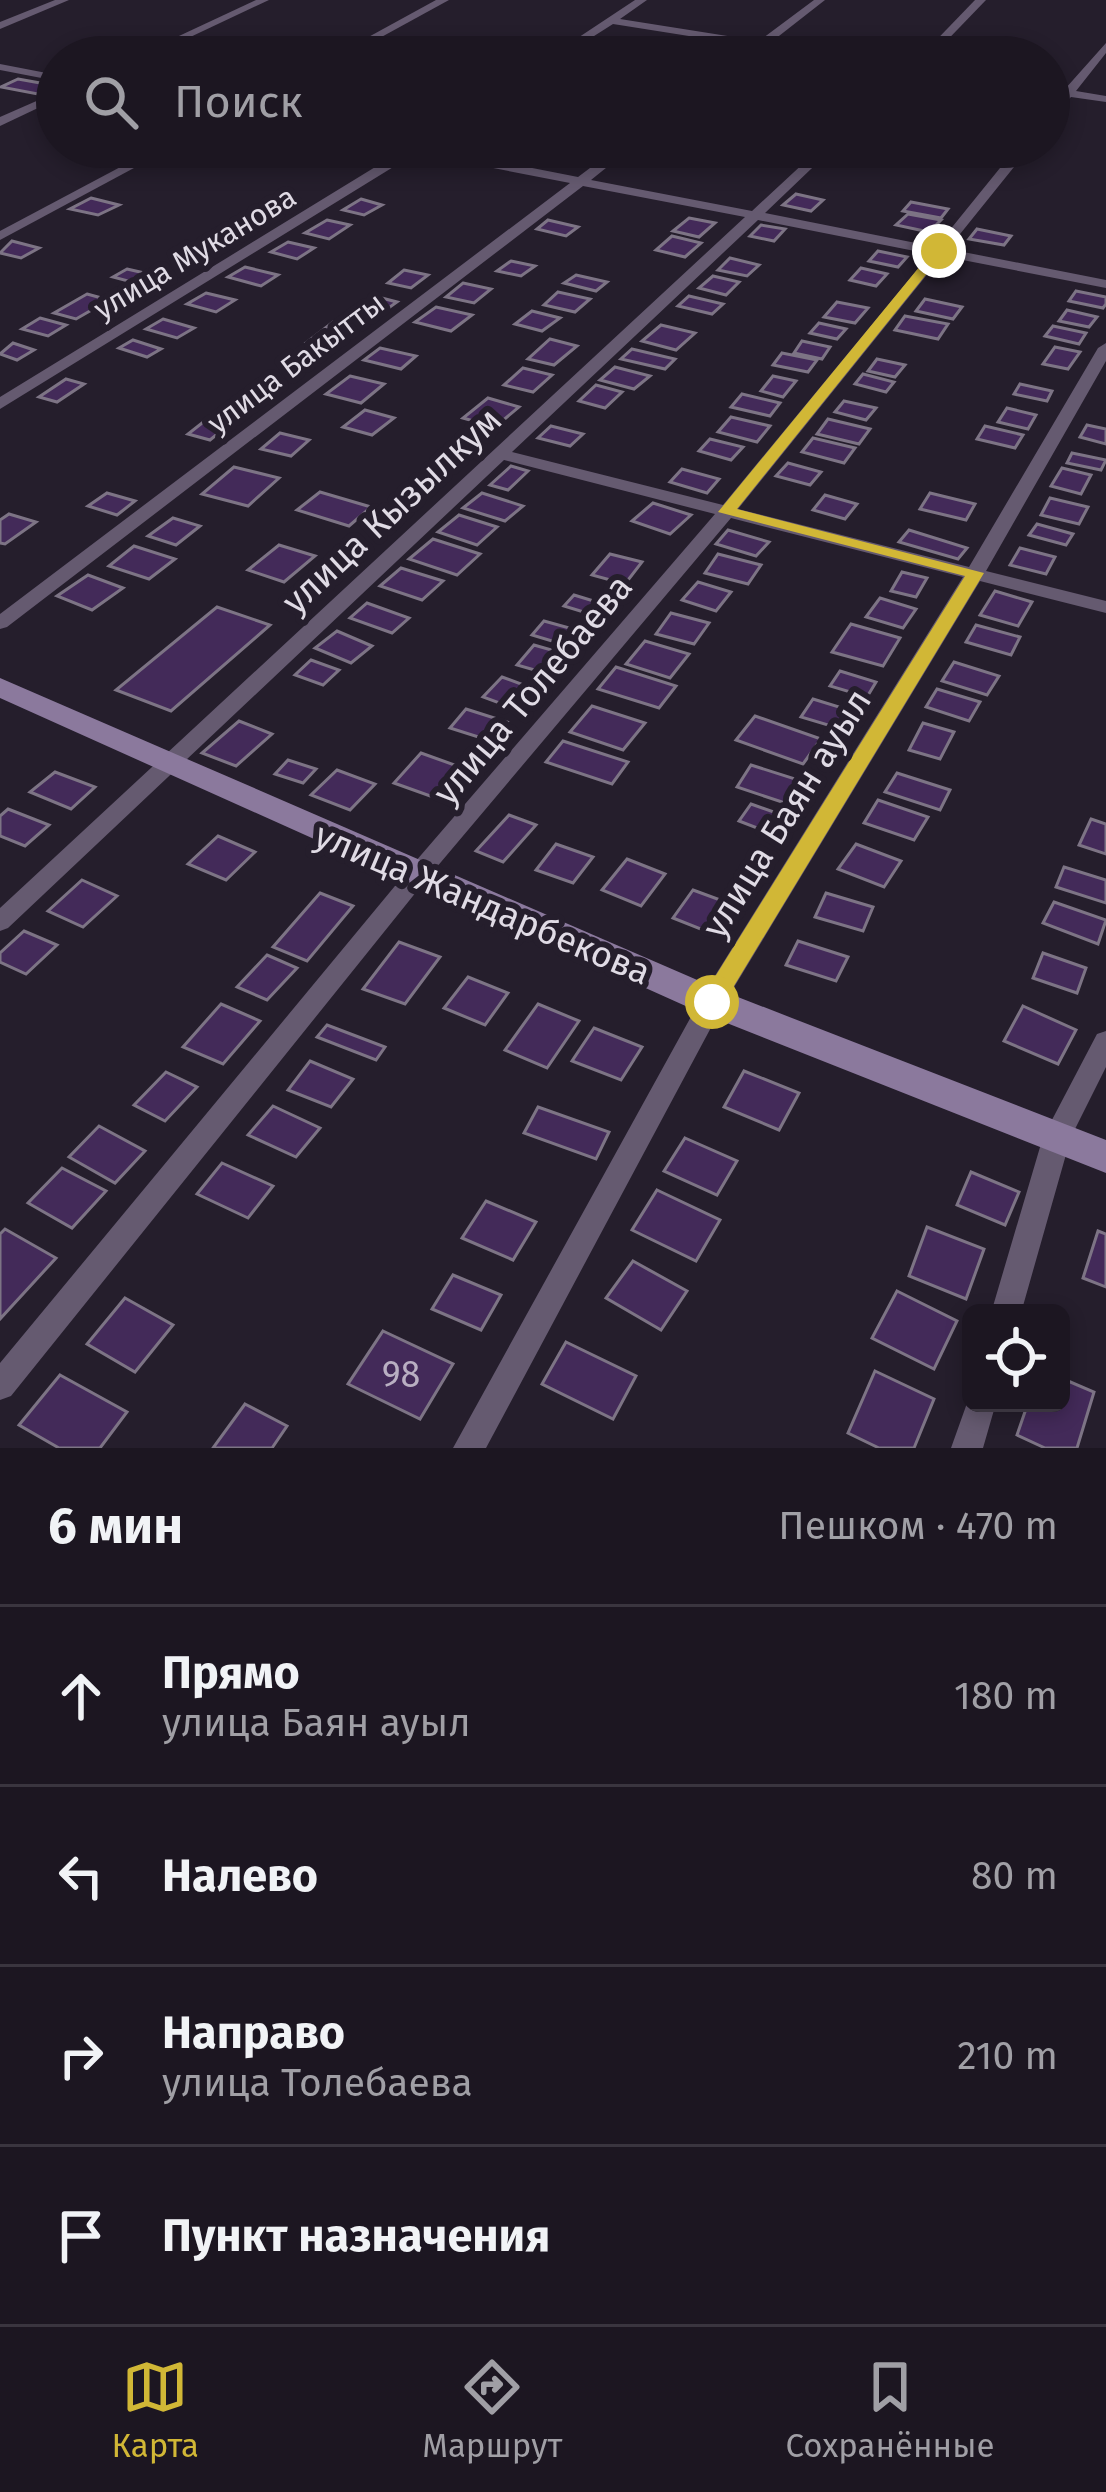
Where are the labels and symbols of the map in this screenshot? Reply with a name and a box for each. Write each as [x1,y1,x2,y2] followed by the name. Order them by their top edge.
[87,179,303,327] street label: улица Муканова
[912,224,966,278] route end
[200,285,392,441] street label: улица Бакытты
[273,398,510,623] street label: улица Кызылкум
[424,566,642,814] street label: улица Толебаева
[693,681,881,946] street label: улица Баян ауыл
[308,813,657,995] street label: улица Жандарбекова
[685,975,739,1029] route start
[382,1353,420,1397] house number: 98

